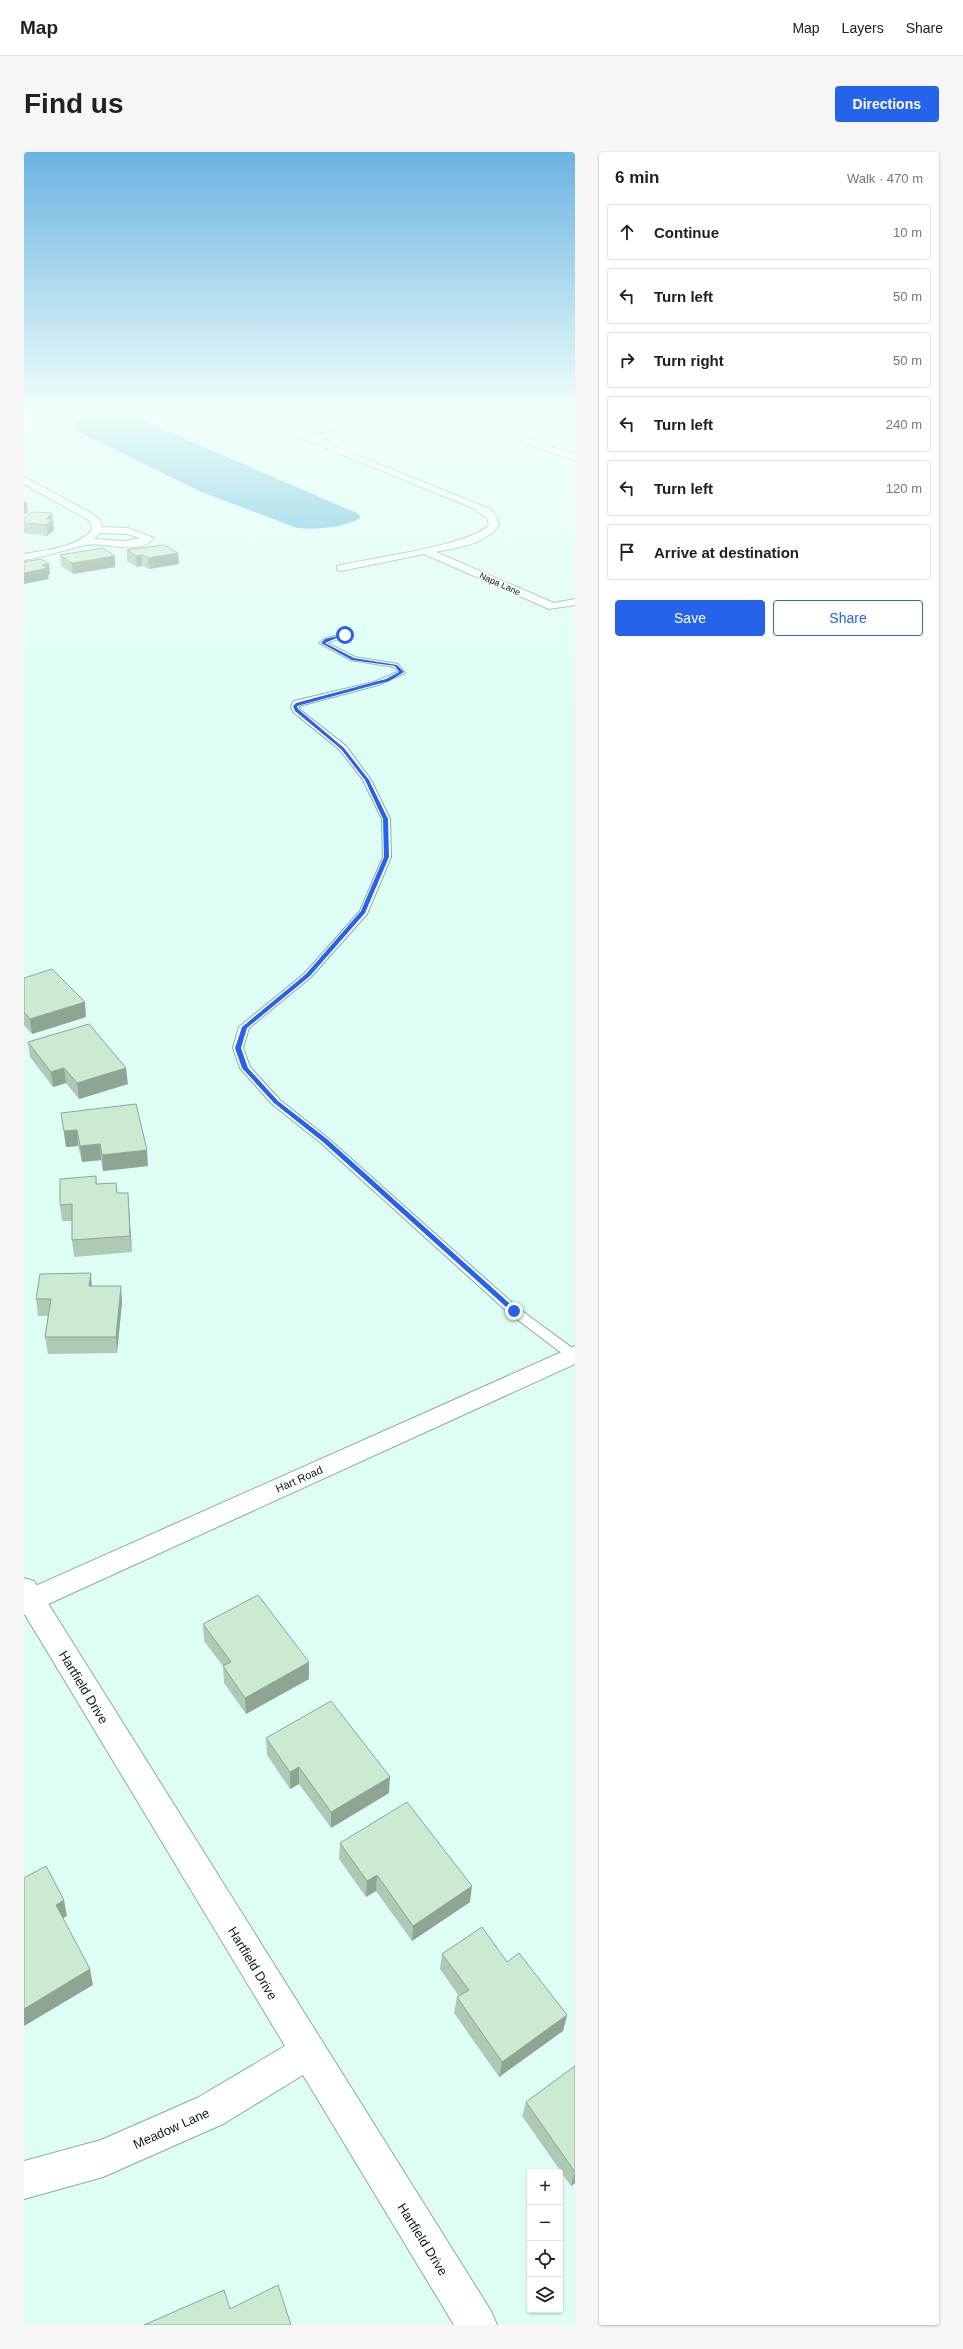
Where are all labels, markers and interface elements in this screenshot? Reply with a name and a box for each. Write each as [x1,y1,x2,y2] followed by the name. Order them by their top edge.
[20,17,58,38] text: Map
[792,20,820,36] text: Map
[842,20,884,36] text: Layers
[906,20,943,36] text: Share
[835,86,939,122] button: Directions
[24,88,124,119] text: Find us
[615,168,659,187] text: 6 min
[847,171,923,186] text: Walk · 470 m
[616,221,638,243] icon: ahead
[654,224,719,241] text: Continue
[893,225,922,240] text: 10 m
[616,285,638,307] icon: left
[654,288,713,305] text: Turn left
[893,289,922,304] text: 50 m
[616,349,638,371] icon: right
[654,352,724,369] text: Turn right
[893,353,922,368] text: 50 m
[616,413,638,435] icon: left
[654,416,713,433] text: Turn left
[886,417,922,432] text: 240 m
[616,477,638,499] icon: left
[654,480,713,497] text: Turn left
[886,481,922,496] text: 120 m
[616,541,638,563] icon: arrive
[654,544,799,561] text: Arrive at destination
[478,570,522,598] street label: Napa Lane
[615,600,765,636] button: Save
[773,600,923,636] button: Share
[336,626,354,644] route start
[505,1302,523,1320] route end
[274,1463,324,1495] street label: Hart Road
[56,1648,111,1726] street label: Hartfield Drive
[225,1924,280,2002] street label: Hartfield Drive
[131,2105,212,2152] street label: Meadow Lane
[527,2169,563,2313] map controls
[527,2169,563,2205] button: +
[394,2200,451,2278] street label: Hartfield Drive
[527,2205,563,2241] button: −
[527,2241,563,2277] button: locate
[527,2277,563,2313] button: layers

